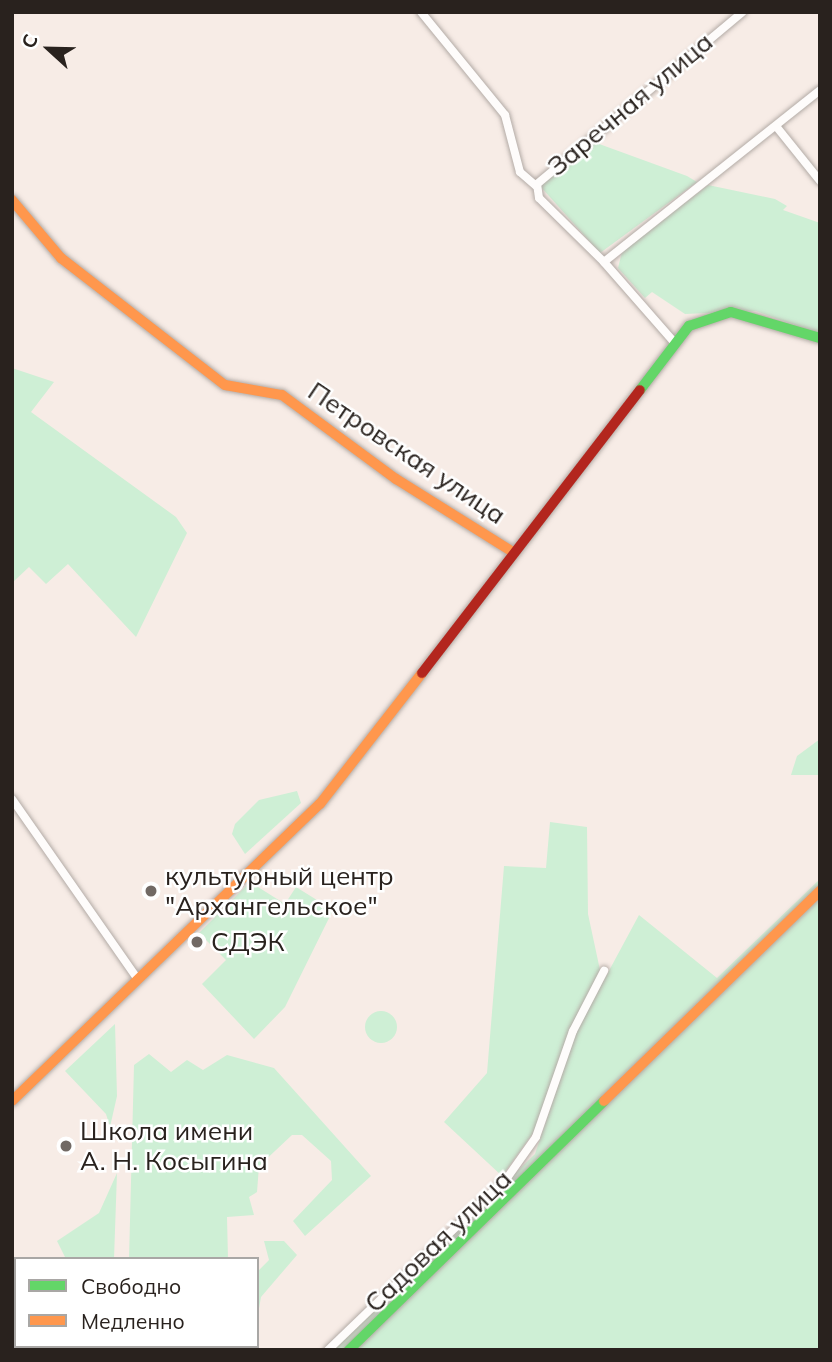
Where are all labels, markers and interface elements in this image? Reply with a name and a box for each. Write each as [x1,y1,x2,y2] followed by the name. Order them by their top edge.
[14,14,84,84] north arrow
[541,26,719,182] street label: Заречная улица
[16,31,43,52] text: С
[302,375,512,531] street label: Петровская улица
[165,860,394,922] place label: культурный центр "Архангельское"
[143,883,159,899] marker: культурный центр "Архангельское"
[211,926,285,958] place label: СДЭК
[189,934,205,950] marker: СДЭК
[80,1115,268,1176] place label: Школа имени А. Н. Косыгина
[58,1138,74,1154] marker: Школа имени А. Н. Косыгина
[358,1163,518,1319] street label: Садовая улица
[14,1257,259,1348] legend
[81,1273,181,1299] text: Свободно
[81,1308,185,1334] text: Медленно

